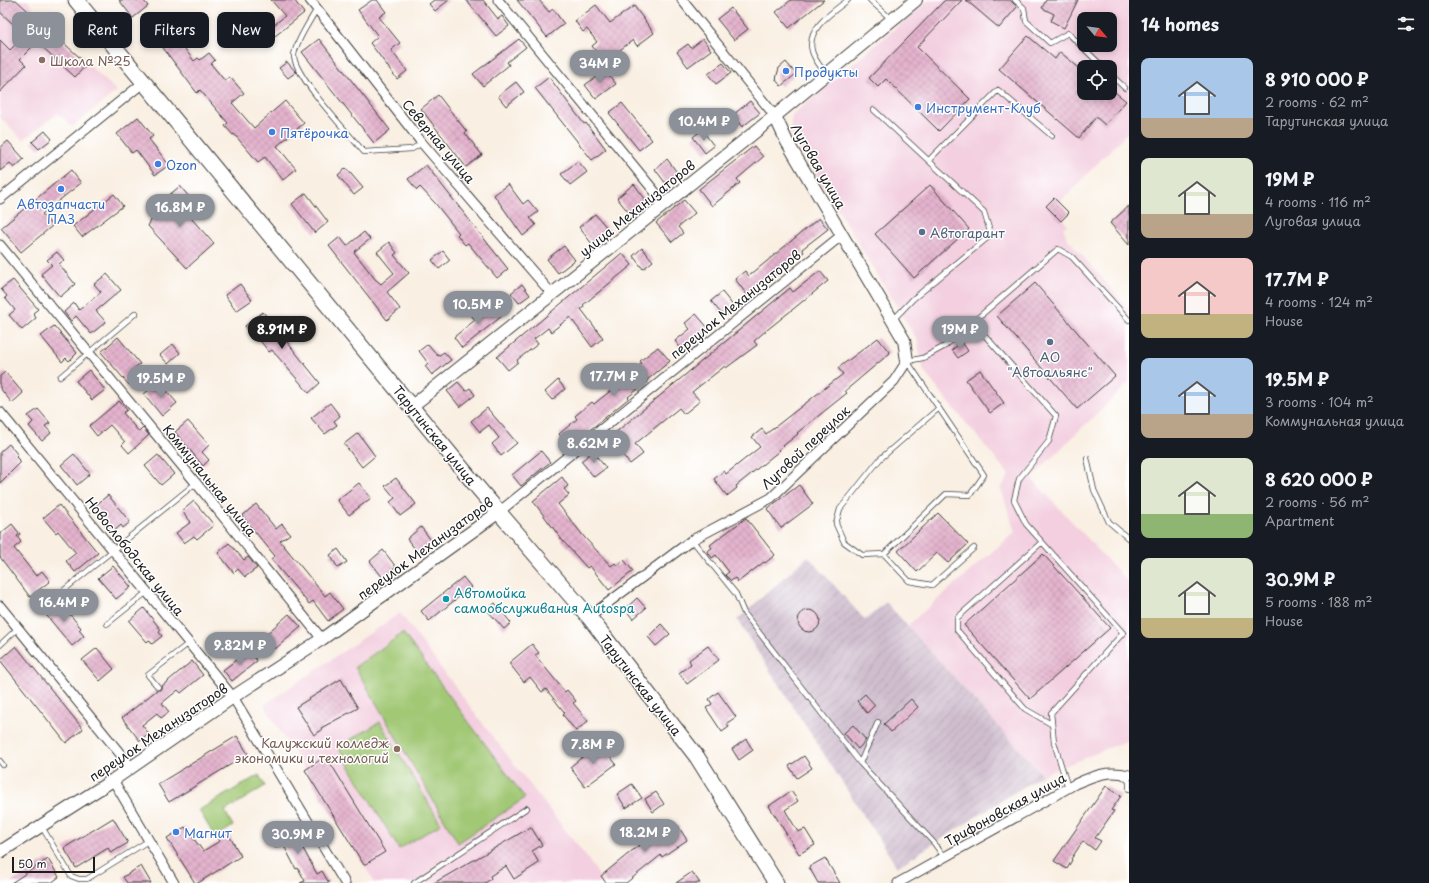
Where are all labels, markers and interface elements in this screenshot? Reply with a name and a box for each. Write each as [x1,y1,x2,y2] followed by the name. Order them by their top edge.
[1141,11,1219,37] text: 14 homes
[12,12,65,48] chip: Buy
[73,12,132,48] chip: Rent
[140,12,209,48] chip: Filters
[217,12,275,48] chip: New
[1077,12,1117,52] north arrow
[1077,12,1117,100] map controls
[1395,13,1417,35] icon: filters
[572,50,628,84] pin: 34M ₽
[50,51,131,70] place label: Школа №25
[579,53,621,72] text: 34M ₽
[37,55,47,65] marker: Школа №25
[1077,60,1117,100] button: locate
[794,62,858,81] place label: Продукты
[781,66,791,76] marker: Продукты
[1265,66,1369,92] text: 8 910 000 ₽
[1173,74,1221,122] icon: home
[1265,92,1369,111] text: 2 rooms · 62 m²
[398,95,480,188] street label: Северная улица
[926,98,1041,117] place label: Инструмент-Клуб
[913,102,923,112] marker: Инструмент-Клуб
[667,108,741,142] pin: 10.4M ₽
[678,111,730,130] text: 10.4M ₽
[1265,111,1388,130] text: Тарутинская улица
[787,120,852,213] street label: Луговая улица
[280,123,350,142] place label: Пятёрочка
[267,127,277,137] marker: Пятёрочка
[166,155,197,174] place label: Ozon
[575,155,699,261] street label: улица Механизаторов
[153,159,163,169] marker: Ozon
[1265,166,1314,192] text: 19M ₽
[1173,174,1221,222] icon: home
[56,184,66,194] marker: Автозапчасти ПАЗ
[1265,192,1371,211] text: 4 rooms · 116 m²
[17,194,105,228] place label: Автозапчасти ПАЗ
[143,194,217,228] pin: 16.8M ₽
[155,197,205,216] text: 16.8M ₽
[1265,211,1361,230] text: Луговая улица
[930,223,1005,242] place label: Автогарант
[917,227,927,237] marker: Автогарант
[665,245,805,363] street label: переулок Механизаторов
[1265,266,1329,292] text: 17.7M ₽
[1173,274,1221,322] icon: home
[441,291,515,325] pin: 10.5M ₽
[1265,292,1373,311] text: 4 rooms · 124 m²
[452,294,504,313] text: 10.5M ₽
[1265,311,1303,330] text: House
[245,316,319,350] pin: 8.91M ₽
[932,316,988,350] pin: 19M ₽
[257,319,307,338] text: 8.91M ₽
[941,319,979,338] text: 19M ₽
[1045,337,1055,347] marker: АО "Автоальянс"
[1007,347,1093,381] place label: АО "Автоальянс"
[577,363,651,397] pin: 17.7M ₽
[124,365,198,399] pin: 19.5M ₽
[590,366,638,385] text: 17.7M ₽
[1265,366,1329,392] text: 19.5M ₽
[136,368,186,387] text: 19.5M ₽
[1173,374,1221,422] icon: home
[389,381,482,489] street label: Тарутинская улица
[1265,392,1374,411] text: 3 rooms · 104 m²
[756,401,854,493] street label: Луговой переулок
[1265,411,1404,430] text: Коммунальная улица
[159,420,262,541] street label: Коммунальная улица
[557,430,631,464] pin: 8.62M ₽
[567,433,621,452] text: 8.62M ₽
[1265,466,1373,492] text: 8 620 000 ₽
[1173,474,1221,522] icon: home
[353,492,497,604] street label: переулок Механизаторов
[1265,492,1369,511] text: 2 rooms · 56 m²
[81,493,189,620] street label: Новослободская улица
[1265,511,1334,530] text: Apartment
[1265,566,1335,592] text: 30.9M ₽
[1173,574,1221,622] icon: home
[454,583,635,617] place label: Автомойка самообслуживания Autospa
[27,589,101,623] pin: 16.4M ₽
[38,592,90,611] text: 16.4M ₽
[1265,592,1373,611] text: 5 rooms · 188 m²
[441,594,451,604] marker: Автомойка самообслуживания Autospa
[1265,611,1303,630] text: House
[596,631,687,740] street label: Тарутинская улица
[203,632,277,666] pin: 9.82M ₽
[214,635,266,654] text: 9.82M ₽
[85,678,231,786] street label: переулок Механизаторов
[560,731,626,765] pin: 7.8M ₽
[235,733,389,767] place label: Калужский колледж экономики и технологий
[571,734,615,753] text: 7.8M ₽
[392,744,402,754] marker: Калужский колледж экономики и технологий
[941,767,1070,850] street label: Трифоновская улица
[608,819,682,853] pin: 18.2M ₽
[261,821,335,855] pin: 30.9M ₽
[619,822,671,841] text: 18.2M ₽
[184,823,232,842] place label: Магнит
[271,824,325,843] text: 30.9M ₽
[171,827,181,837] marker: Магнит
[12,855,95,874] scale bar
[18,855,47,872] text: 50 m

